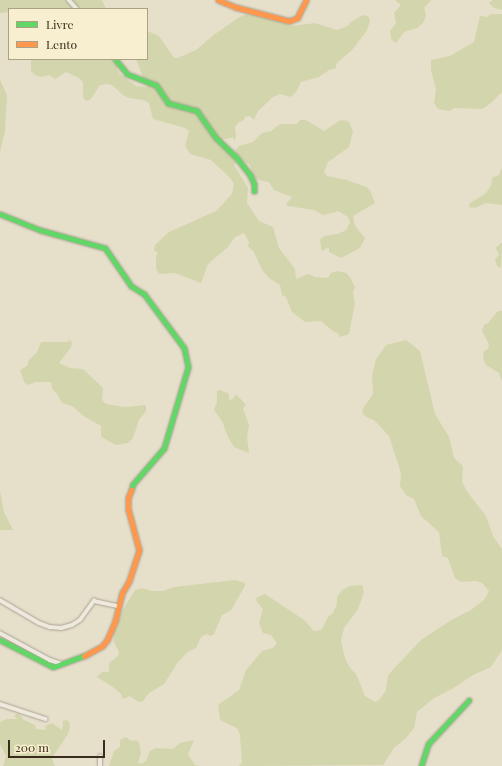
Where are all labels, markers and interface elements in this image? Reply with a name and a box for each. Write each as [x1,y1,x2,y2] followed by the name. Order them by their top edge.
[8,8,148,60] legend
[46,16,74,32] text: Livre
[46,36,77,52] text: Lento
[10,732,107,758] scale bar
[15,739,49,755] text: 200 m

